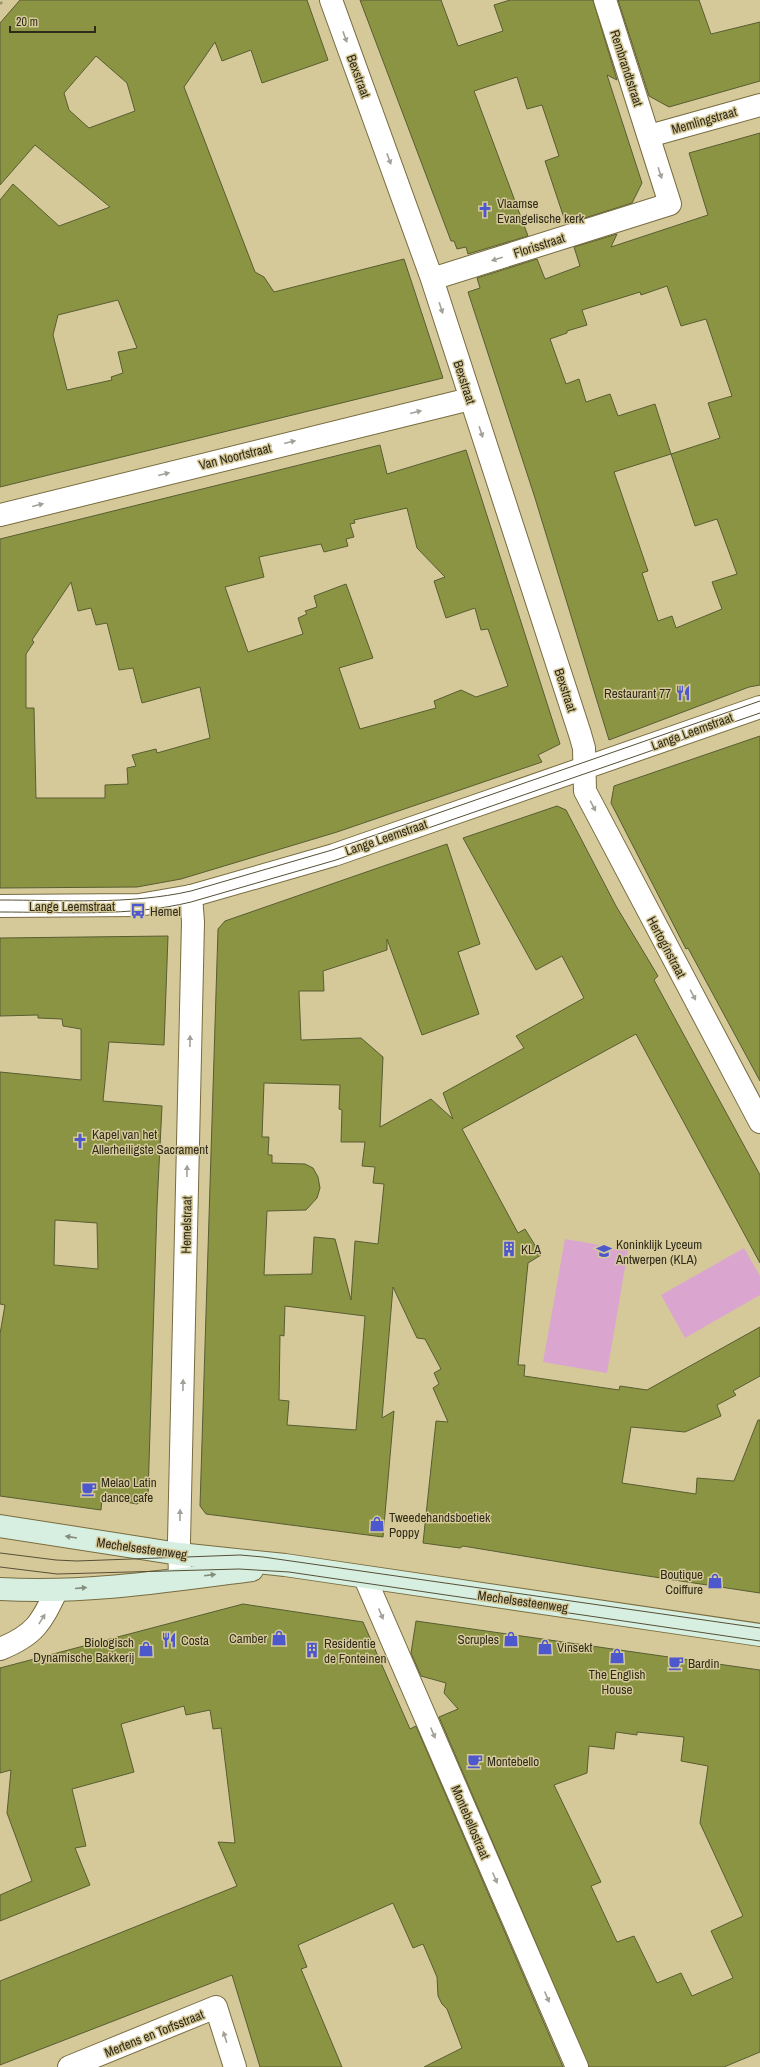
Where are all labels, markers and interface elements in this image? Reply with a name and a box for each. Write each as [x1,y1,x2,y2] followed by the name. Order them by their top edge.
[10,8,95,34] scale bar
[16,14,38,30] text: 20 m
[606,28,647,109] street label: Rembrandtstraat
[342,31,348,43] one-way arrow
[343,52,374,100] street label: Bexstraat
[669,103,739,138] street label: Memlingstraat
[386,153,392,165] one-way arrow
[658,168,664,180] one-way arrow
[497,195,585,227] place label: Vlaamse Evangelische kerk
[476,201,494,219] church icon: Vlaamse Evangelische kerk
[511,229,567,262] street label: Florisstraat
[490,256,502,262] one-way arrow
[438,302,444,314] one-way arrow
[449,358,480,406] street label: Bexstraat
[410,408,423,414] one-way arrow
[478,426,484,438] one-way arrow
[197,439,273,474] street label: Van Noortstraat
[284,439,296,445] one-way arrow
[158,470,170,476] one-way arrow
[32,502,44,508] one-way arrow
[550,666,581,714] street label: Bexstraat
[674,684,692,702] restaurant icon: Restaurant 77
[604,685,671,702] place label: Restaurant 77
[649,709,735,754] street label: Lange Leemstraat
[590,800,596,812] one-way arrow
[343,815,430,859] street label: Lange Leemstraat
[29,898,115,915] street label: Lange Leemstraat
[129,902,147,920] bus stop icon: Hemel
[150,903,181,920] place label: Hemel
[643,913,690,981] street label: Hertoginstraat
[690,989,696,1001] one-way arrow
[187,1034,193,1047] one-way arrow
[91,1126,208,1158] place label: Kapel van het Allerheiligste Sacrament
[71,1132,89,1150] church icon: Kapel van het Allerheiligste Sacrament
[184,1164,190,1177] one-way arrow
[177,1196,196,1254] street label: Hemelstraat
[615,1236,702,1268] place label: Koninklijk Lyceum Antwerpen (KLA)
[500,1240,518,1258] building icon: KLA
[521,1241,542,1258] place label: KLA
[595,1242,613,1260] school or university icon: Koninklijk Lyceum Antwerpen (KLA)
[179,1379,186,1391] one-way arrow
[101,1474,157,1506] place label: Melao Latin dance cafe
[80,1480,98,1498] cafe icon: Melao Latin dance cafe
[177,1508,183,1521] one-way arrow
[389,1509,491,1541] place label: Tweedehandsboetiek Poppy
[368,1515,386,1533] shop icon: Tweedehandsboetiek Poppy
[65,1534,77,1540] one-way arrow
[96,1534,188,1563] street label: Mechelsesteenweg
[660,1566,703,1598] place label: Boutique Coiffure
[204,1572,216,1579] one-way arrow
[706,1572,724,1590] shop icon: Boutique Coiffure
[75,1585,87,1592] one-way arrow
[477,1587,569,1616] street label: Mechelsesteenweg
[378,1608,384,1619] one-way arrow
[38,1614,46,1624] one-way arrow
[270,1629,288,1647] shop icon: Camber
[229,1630,267,1647] place label: Camber
[502,1630,520,1648] shop icon: Scruples
[160,1631,178,1649] restaurant icon: Costa
[458,1631,499,1648] place label: Scruples
[181,1632,209,1649] place label: Costa
[33,1634,134,1666] place label: Biologisch Dynamische Bakkerij
[324,1635,386,1667] place label: Residentie de Fonteinen
[536,1638,554,1656] shop icon: Vinsekt
[557,1639,592,1656] place label: Vinsekt
[137,1640,155,1658] shop icon: Biologisch Dynamische Bakkerij
[303,1641,321,1659] building icon: Residentie de Fonteinen
[608,1647,626,1665] shop icon: The English House
[667,1654,685,1672] cafe icon: Bardin
[688,1655,719,1672] place label: Bardin
[589,1666,646,1698] place label: The English House
[430,1727,436,1739] one-way arrow
[466,1752,484,1770] cafe icon: Montebello
[487,1753,539,1770] place label: Montebello
[447,1783,494,1862] street label: Montebellostraat
[493,1872,499,1884] one-way arrow
[544,1991,550,2003] one-way arrow
[102,2006,206,2061] street label: Mertens en Torfsstraat
[222,2031,228,2043] one-way arrow

